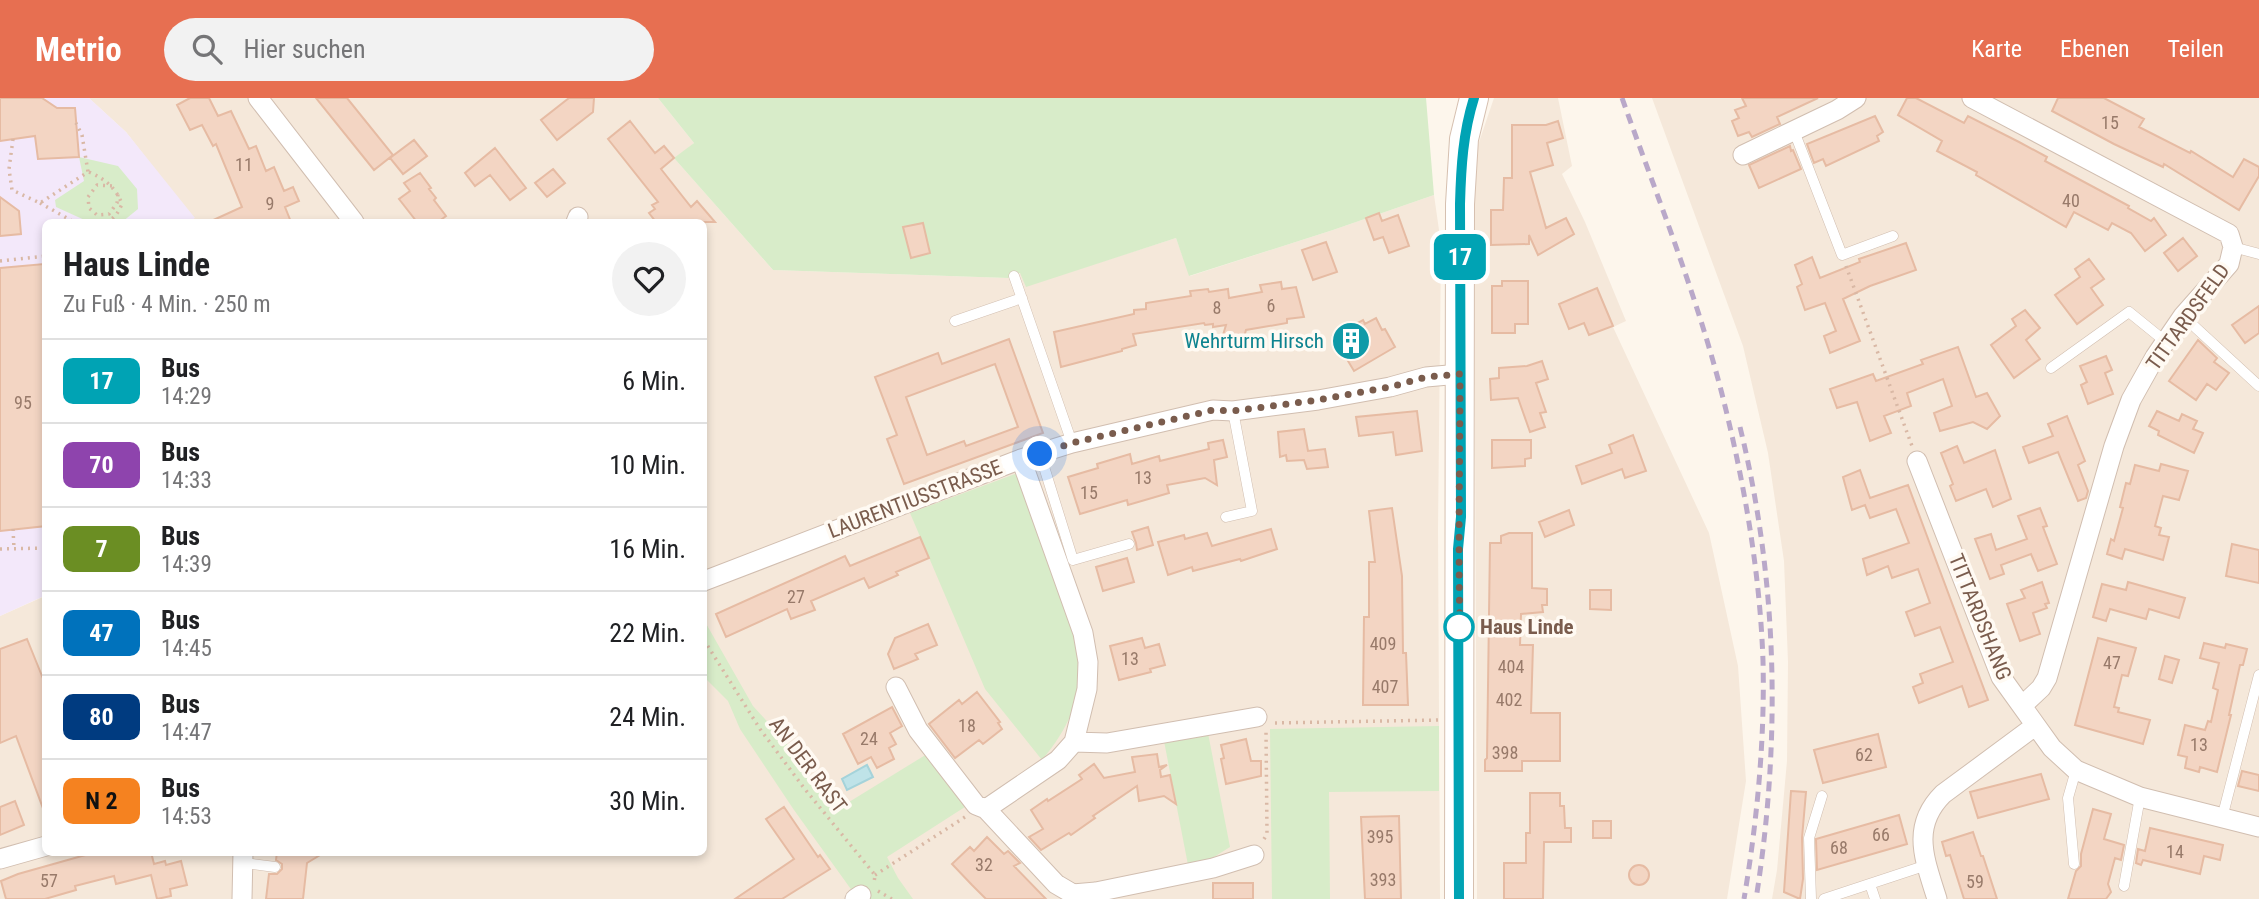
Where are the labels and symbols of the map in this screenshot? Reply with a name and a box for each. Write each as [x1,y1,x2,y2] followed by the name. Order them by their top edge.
[2101,112,2119,133] house number: 15
[235,154,253,175] house number: 11
[2062,190,2080,211] house number: 40
[266,193,274,214] house number: 9
[1428,234,1492,280] line badge: 17
[2141,259,2235,375] street label: TITTARDSFELD
[1267,295,1275,316] house number: 6
[1213,297,1221,318] house number: 8
[1330,320,1372,362] building icon: Wehrturm Hirsch
[1184,329,1324,353] place label: Wehrturm Hirsch
[14,392,32,413] house number: 95
[1022,436,1057,471] your location
[825,455,1005,543] street label: LAURENTIUSSTRASSE
[1134,467,1152,488] house number: 13
[1080,482,1098,503] house number: 15
[1944,550,2016,684] street label: TITTARDSHANG
[787,586,805,607] house number: 27
[1444,612,1474,642] marker: Haus Linde
[1480,615,1574,639] place label: Haus Linde
[1370,633,1396,654] house number: 409
[1121,648,1139,669] house number: 13
[2103,652,2121,673] house number: 47
[1498,656,1524,677] house number: 404
[1372,676,1398,697] house number: 407
[1496,689,1522,710] house number: 402
[764,712,852,818] street label: AN DER RAST
[958,715,976,736] house number: 18
[860,728,878,749] house number: 24
[2190,734,2208,755] house number: 13
[1492,742,1518,763] house number: 398
[1855,744,1873,765] house number: 62
[1872,824,1890,845] house number: 66
[1367,826,1393,847] house number: 395
[1830,837,1848,858] house number: 68
[2166,841,2184,862] house number: 14
[975,854,993,875] house number: 32
[1370,869,1396,890] house number: 393
[40,870,58,891] house number: 57
[1966,871,1984,892] house number: 59

